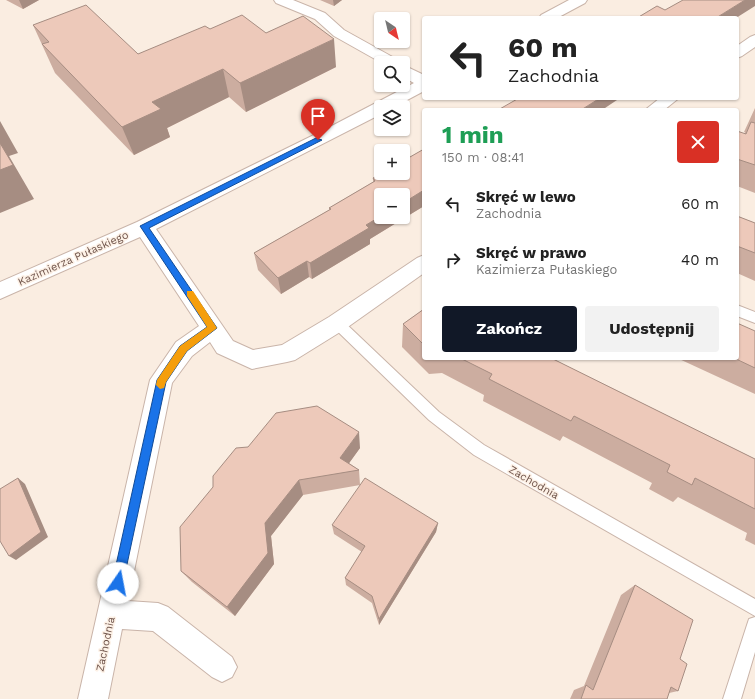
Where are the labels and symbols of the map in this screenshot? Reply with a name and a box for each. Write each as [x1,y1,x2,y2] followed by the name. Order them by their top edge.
[374,12,410,48] north arrow
[301,99,335,140] pin
[16,228,130,289] street label: Kazimierza Pułaskiego
[506,463,561,502] street label: Zachodnia
[97,562,139,604] position arrow
[93,616,118,673] street label: Zachodnia

